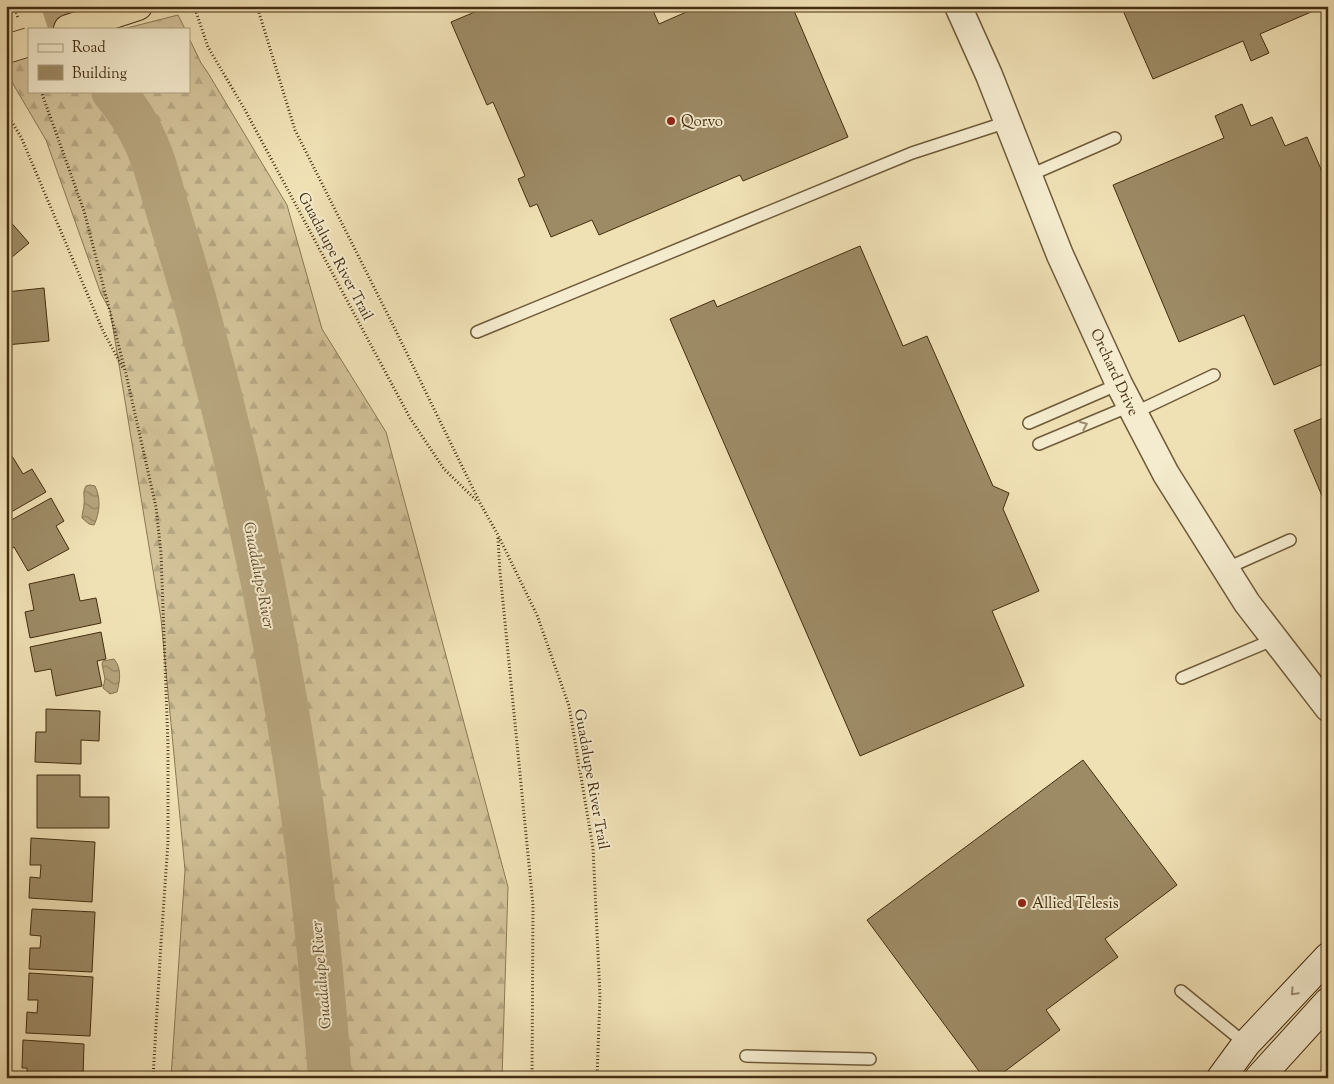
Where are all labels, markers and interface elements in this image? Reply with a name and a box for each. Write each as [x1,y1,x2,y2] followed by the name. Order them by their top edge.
[28,28,190,92] legend
[72,38,106,59] text: Road
[72,64,127,85] text: Building
[681,112,723,133] place label: Qorvo
[665,115,677,127] marker: Qorvo
[292,189,377,325] street label: Guadalupe River Trail
[1084,326,1143,420] street label: Orchard Drive
[1079,421,1088,432] one-way arrow
[236,520,279,631] water label: Guadalupe River
[568,707,613,851] street label: Guadalupe River Trail
[1032,894,1119,915] place label: Allied Telesis
[1016,897,1028,909] marker: Allied Telesis
[306,919,339,1030] water label: Guadalupe River
[1291,986,1300,995] one-way arrow

